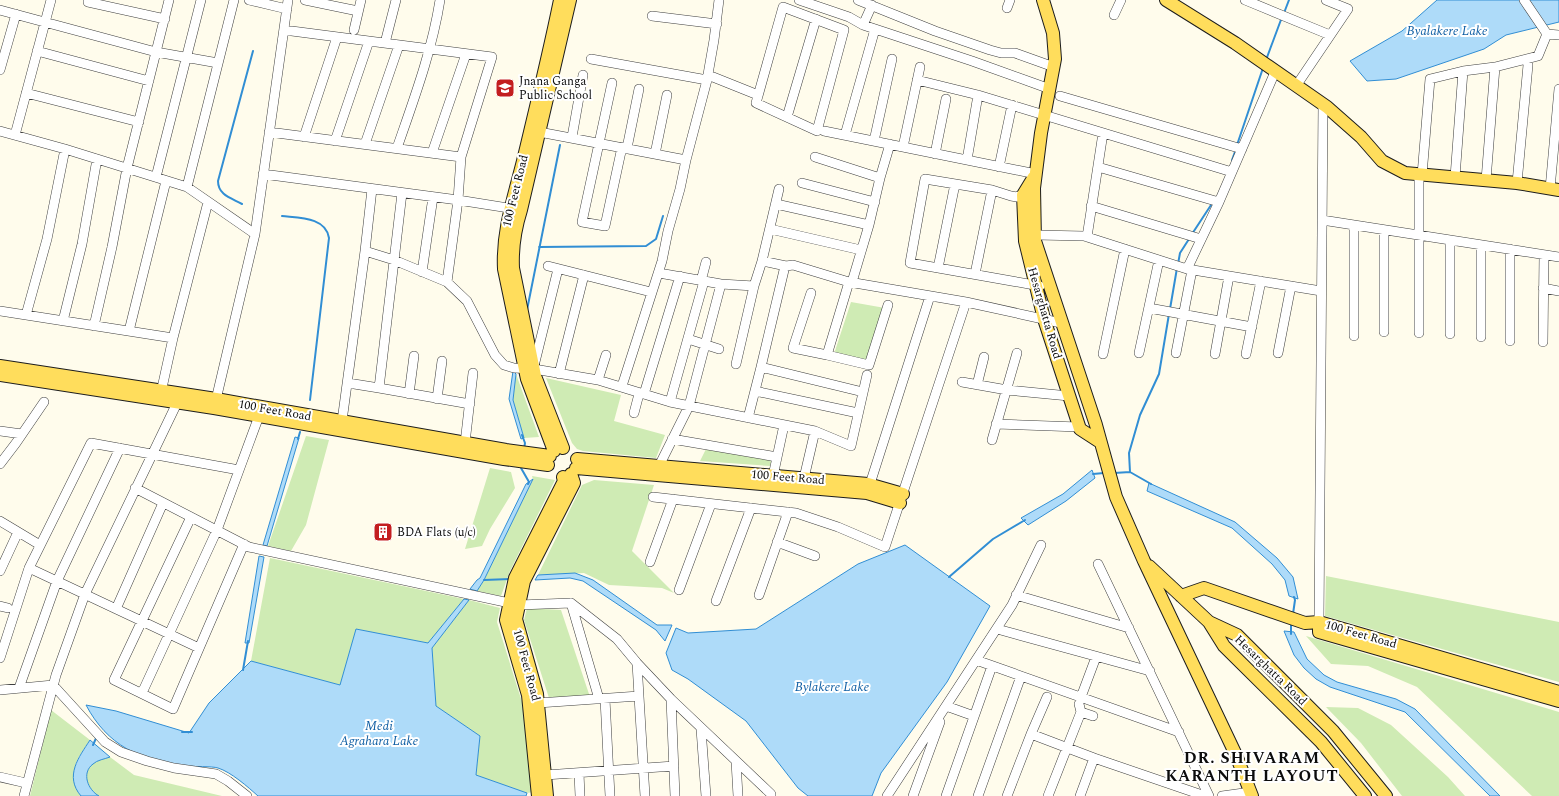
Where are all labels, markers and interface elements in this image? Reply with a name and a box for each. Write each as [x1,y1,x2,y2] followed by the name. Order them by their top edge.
[1406,21,1488,41] water label: Byalakere Lake
[519,72,592,105] place label: Jnana Ganga Public School
[494,77,516,99] school or university icon: Jnana Ganga Public School
[497,153,534,229] street label: 100 Feet Road
[1022,265,1067,362] street label: Hesarghatta Road
[237,395,313,426] street label: 100 Feet Road
[750,465,826,490] street label: 100 Feet Road
[372,521,394,543] building icon: BDA Flats (u/c)
[397,523,476,542] place label: BDA Flats (u/c)
[1323,615,1399,654] street label: 100 Feet Road
[508,627,545,704] street label: 100 Feet Road
[1230,631,1312,710] street label: Hesarghatta Road
[795,677,870,697] water label: Bylakere Lake
[339,716,419,751] water label: Medi Agrahara Lake
[1165,746,1339,788] district label: DR. SHIVARAM KARANTH LAYOUT

